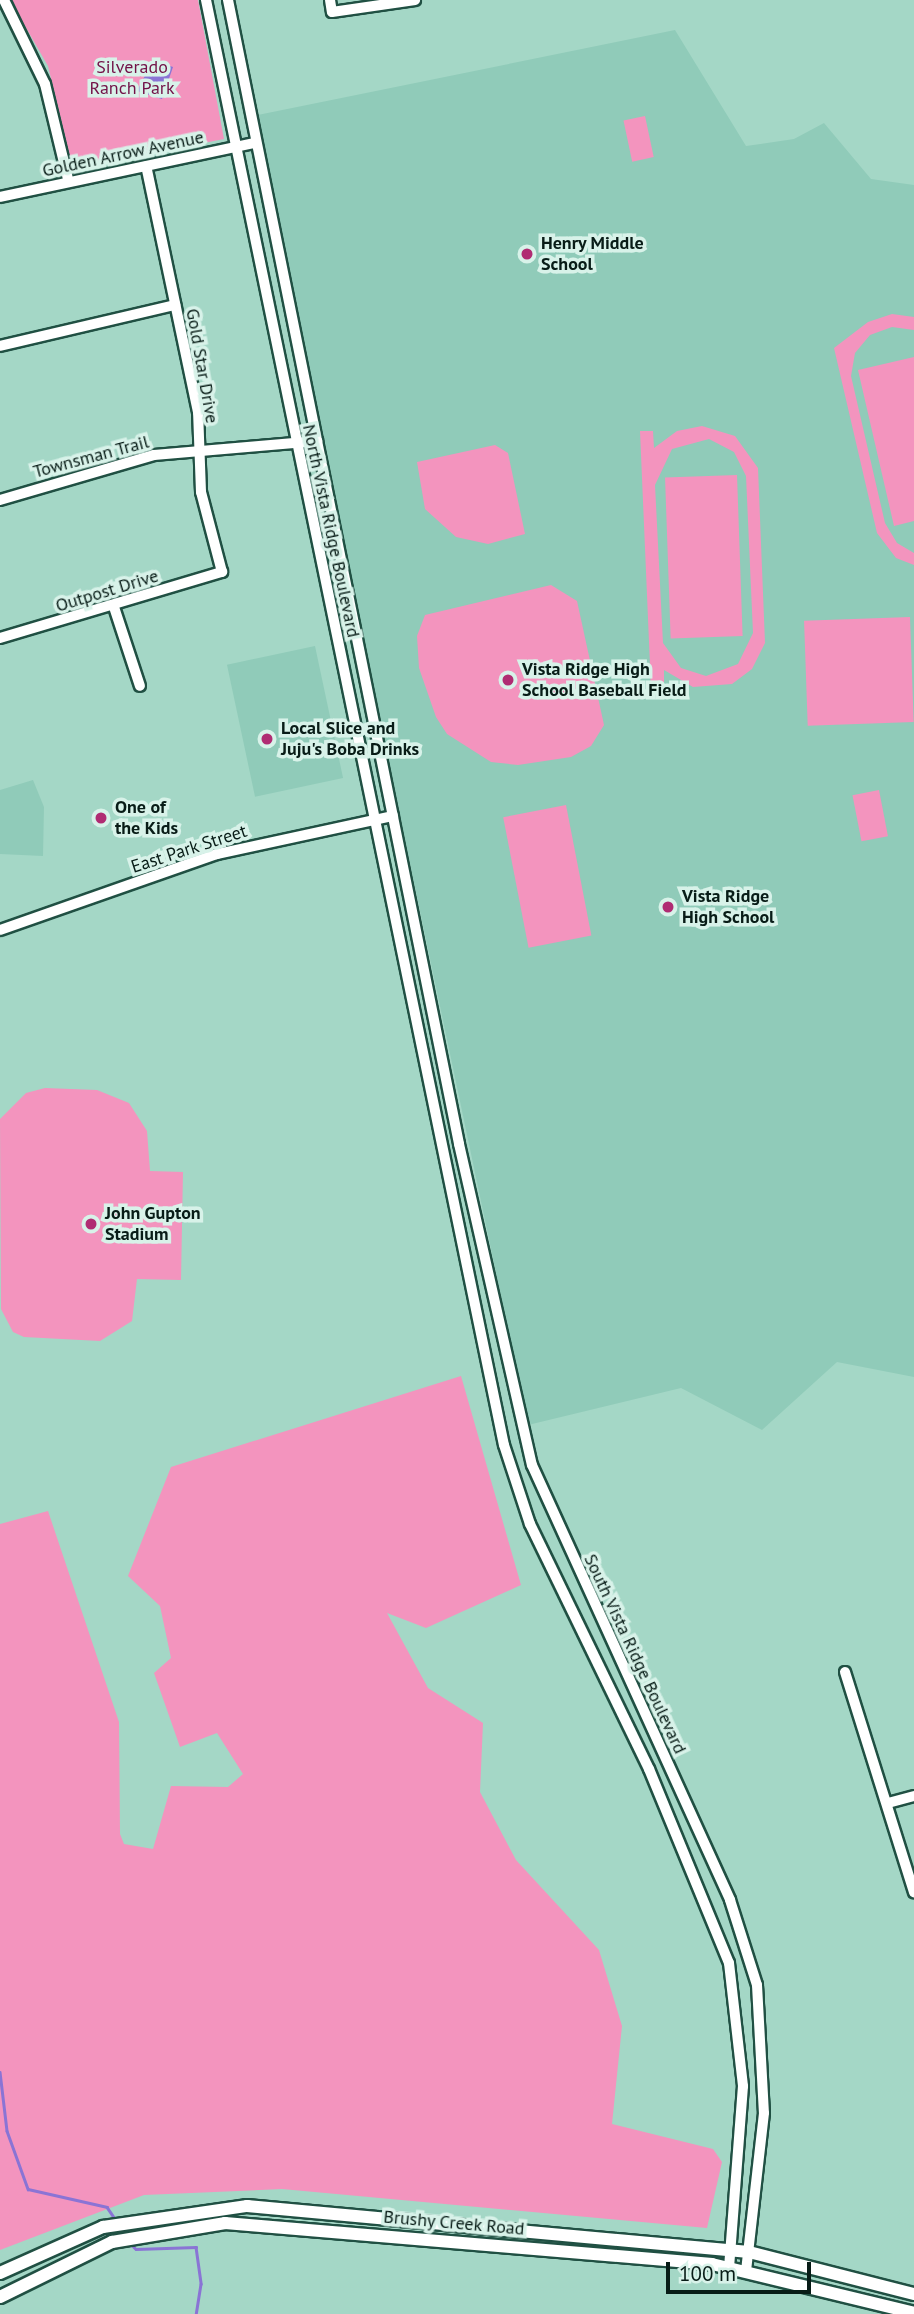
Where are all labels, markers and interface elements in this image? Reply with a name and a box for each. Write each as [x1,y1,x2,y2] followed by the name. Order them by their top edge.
[89,57,175,100] park label: Silverado Ranch Park
[40,126,206,182] street label: Golden Arrow Avenue
[541,233,644,276] place label: Henry Middle School
[519,246,535,262] marker: Henry Middle School
[181,307,223,425] street label: Gold Star Drive
[298,422,364,640] street label: North Vista Ridge Boulevard
[31,431,151,483] street label: Townsman Trail
[53,565,161,617] street label: Outpost Drive
[522,659,686,702] place label: Vista Ridge High School Baseball Field
[500,672,516,688] marker: Vista Ridge High School Baseball Field
[281,718,419,760] place label: Local Slice and Juju's Boba Drinks
[259,731,275,747] marker: Local Slice and Juju's Boba Drinks
[115,797,178,840] place label: One of the Kids
[93,810,109,826] marker: One of the Kids
[128,820,250,878] street label: East Park Street
[682,886,774,928] place label: Vista Ridge High School
[660,899,676,915] marker: Vista Ridge High School
[105,1203,201,1246] place label: John Gupton Stadium
[83,1216,99,1232] marker: John Gupton Stadium
[579,1551,691,1757] street label: South Vista Ridge Boulevard
[382,2206,526,2240] street label: Brushy Creek Road
[669,2248,814,2292] scale bar
[679,2260,736,2287] text: 100 m

